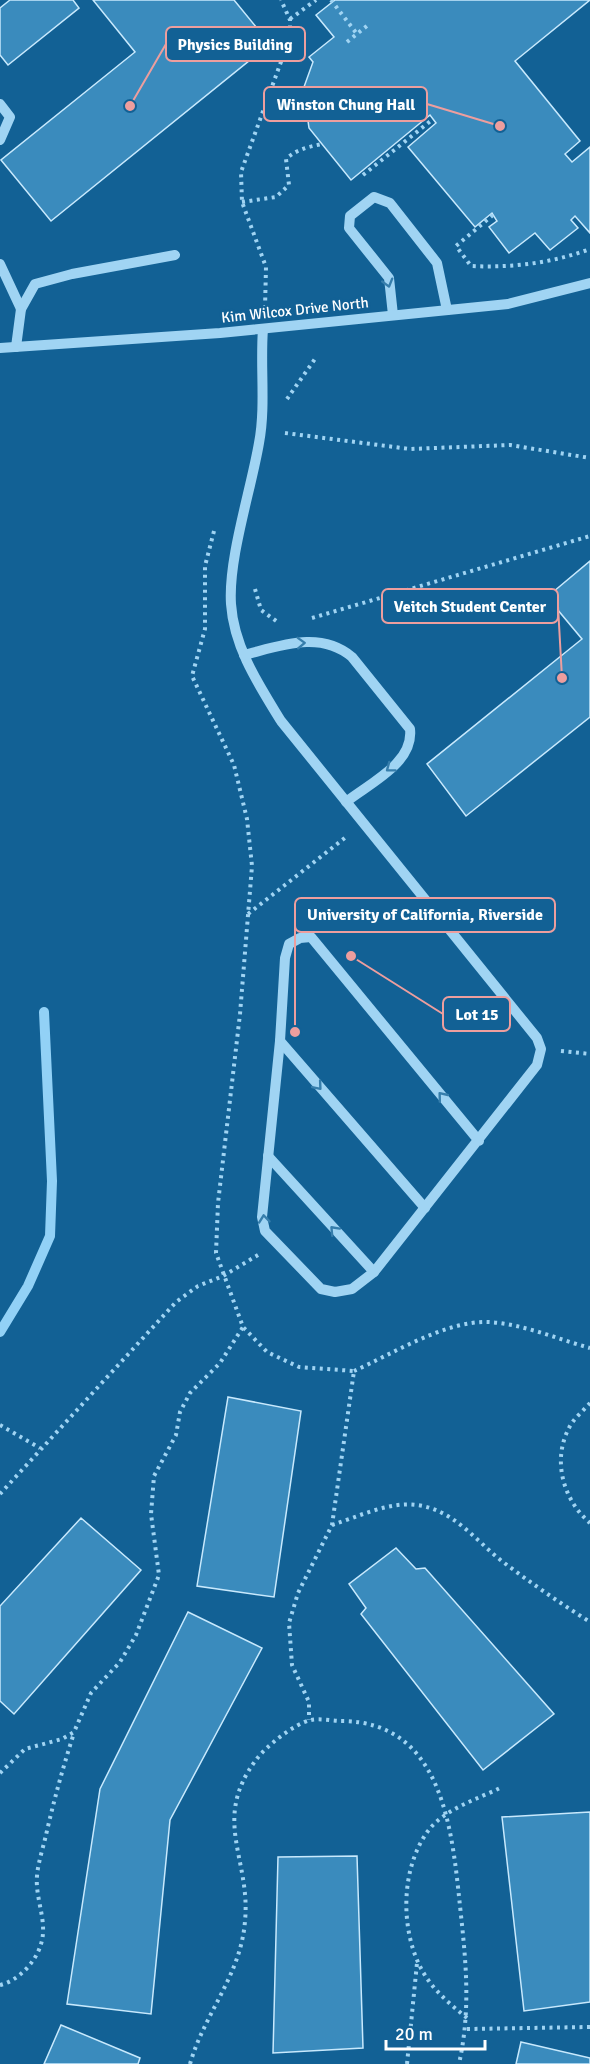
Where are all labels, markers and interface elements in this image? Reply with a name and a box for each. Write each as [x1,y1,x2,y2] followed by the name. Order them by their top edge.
[166,27,305,61] callout: Physics Building
[177,35,293,55] text: Physics Building
[264,87,427,121] callout: Winston Chung Hall
[277,95,415,115] text: Winston Chung Hall
[380,278,393,288] one-way arrow
[220,293,370,327] street label: Kim Wilcox Drive North
[382,589,558,623] callout: Veitch Student Center
[394,597,547,617] text: Veitch Student Center
[297,636,306,649] one-way arrow
[386,760,397,771] one-way arrow
[295,898,555,932] callout: University of California, Riverside
[307,905,543,925] text: University of California, Riverside
[443,997,510,1031] callout: Lot 15
[455,1005,499,1025] text: Lot 15
[311,1079,322,1090] one-way arrow
[438,1092,449,1103] one-way arrow
[258,1214,271,1224] one-way arrow
[330,1226,341,1236] one-way arrow
[386,2013,485,2051] scale bar
[395,2023,433,2045] text: 20 m

